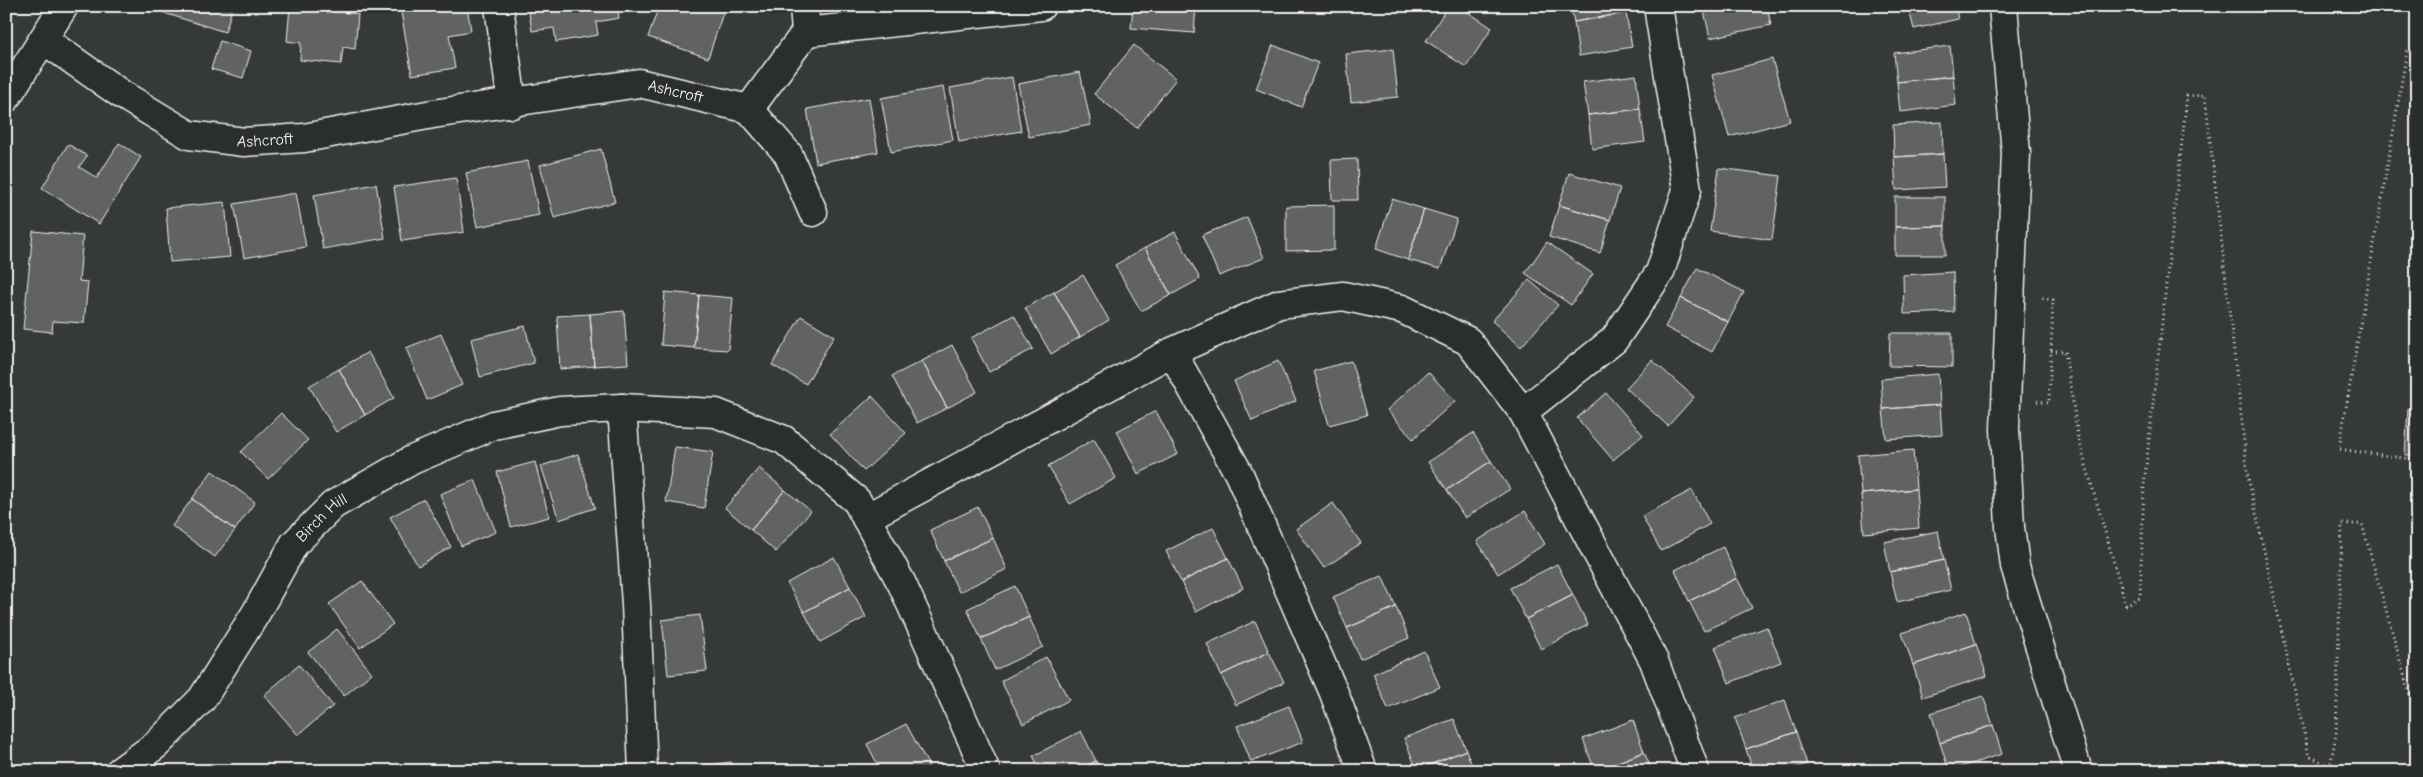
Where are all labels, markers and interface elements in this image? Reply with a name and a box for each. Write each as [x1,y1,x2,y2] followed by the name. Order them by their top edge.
[646,76,705,107] street label: Ashcroft
[236,130,294,151] street label: Ashcroft
[292,490,350,546] street label: Birch Hill

